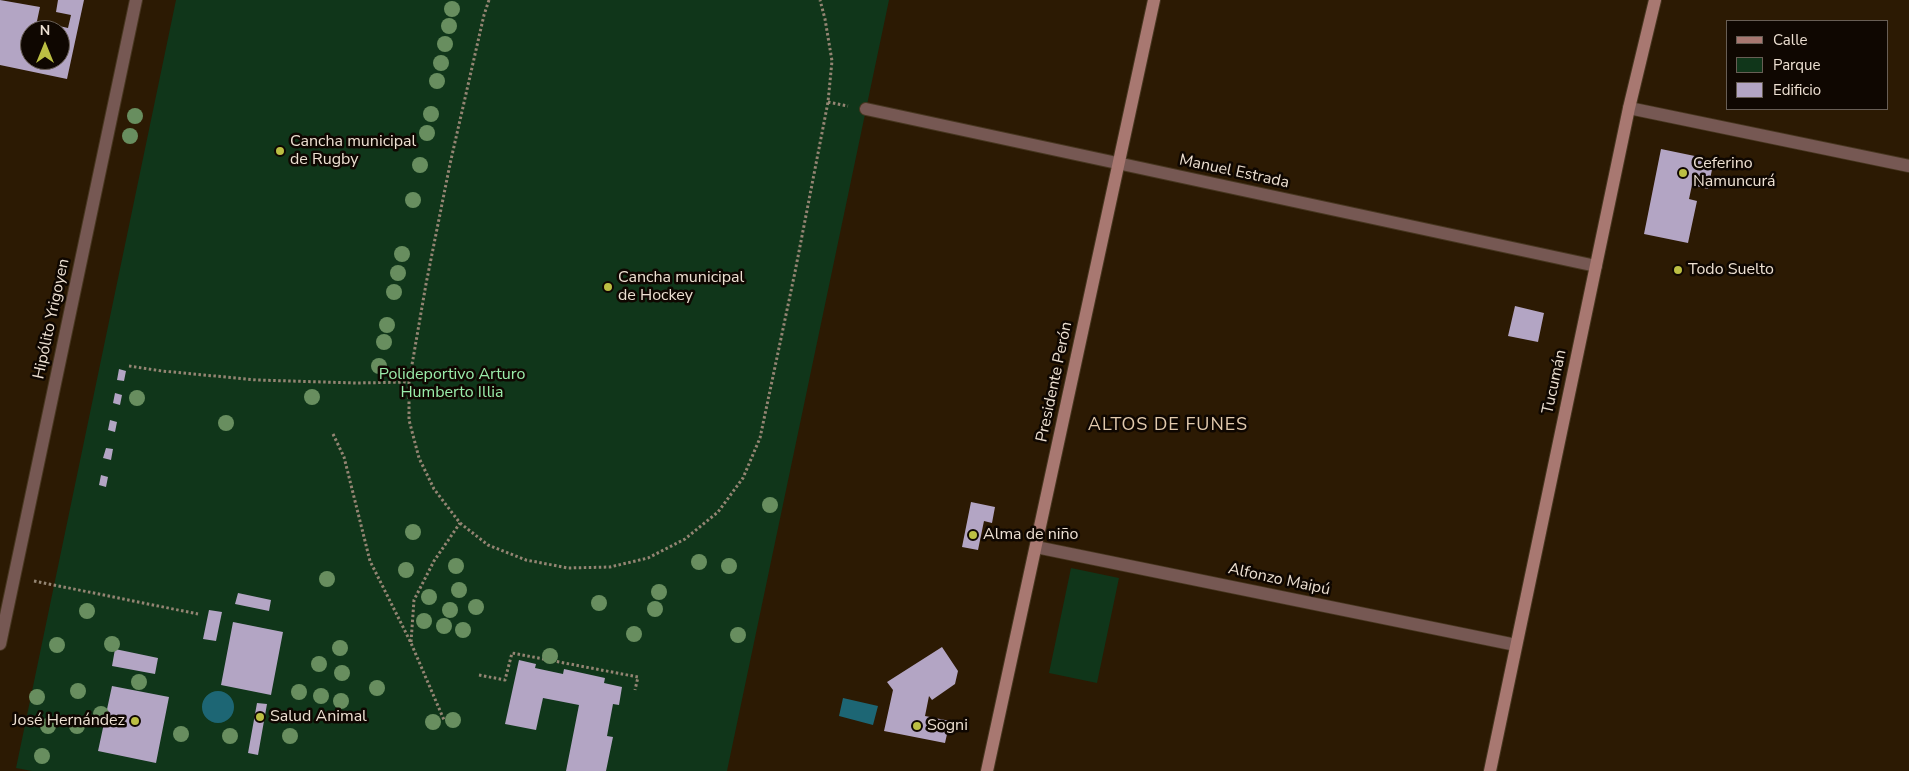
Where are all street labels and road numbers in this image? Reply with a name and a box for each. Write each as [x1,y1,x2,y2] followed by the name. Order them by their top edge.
[1177,151,1291,193] street label: Manuel Estrada
[30,257,74,381] street label: Hipólito Yrigoyen
[1033,320,1077,444] street label: Presidente Perón
[1539,348,1571,416] street label: Tucumán
[1226,560,1332,600] street label: Alfonzo Maipú

